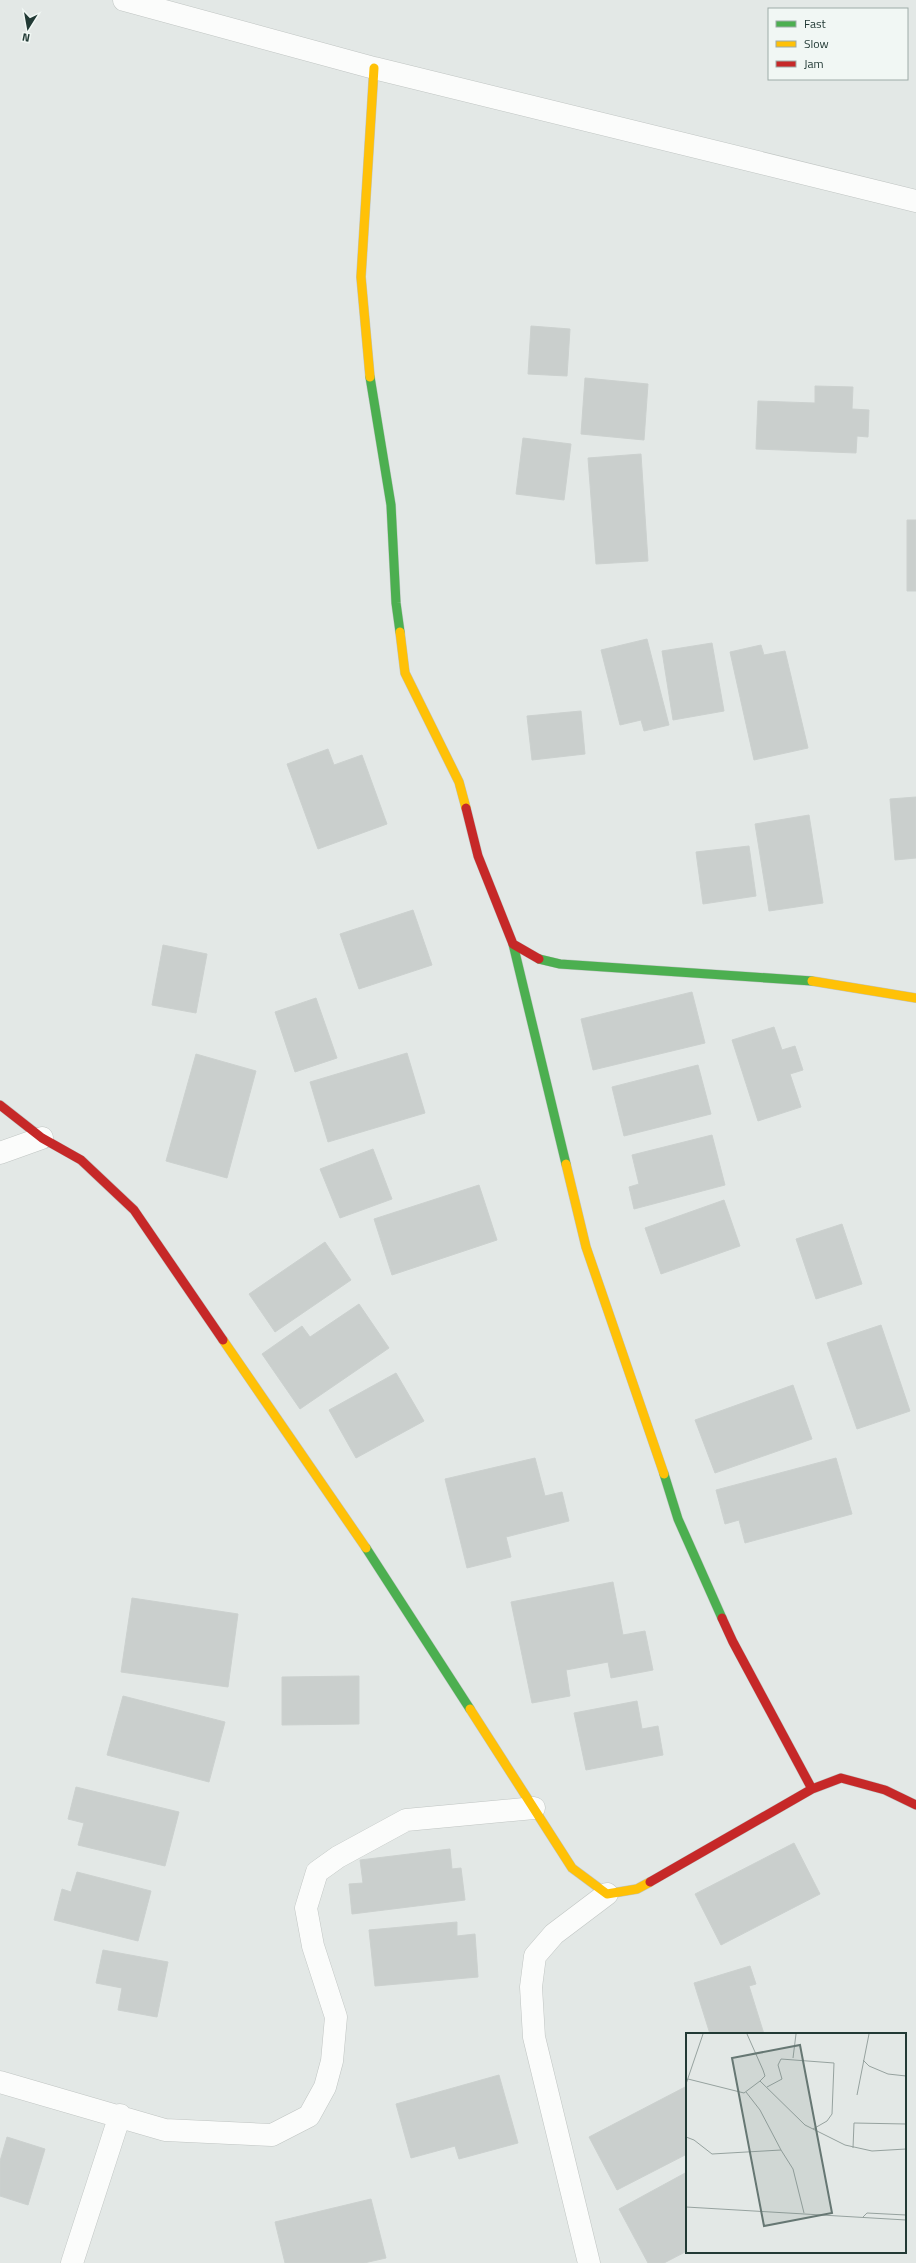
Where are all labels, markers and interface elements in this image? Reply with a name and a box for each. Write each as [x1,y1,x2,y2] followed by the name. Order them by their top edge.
[8,8,48,48] north arrow
[768,8,908,80] legend
[804,14,827,33] text: Fast
[21,29,31,46] text: N
[804,34,829,53] text: Slow
[804,54,824,73] text: Jam
[686,2033,906,2253] inset map

